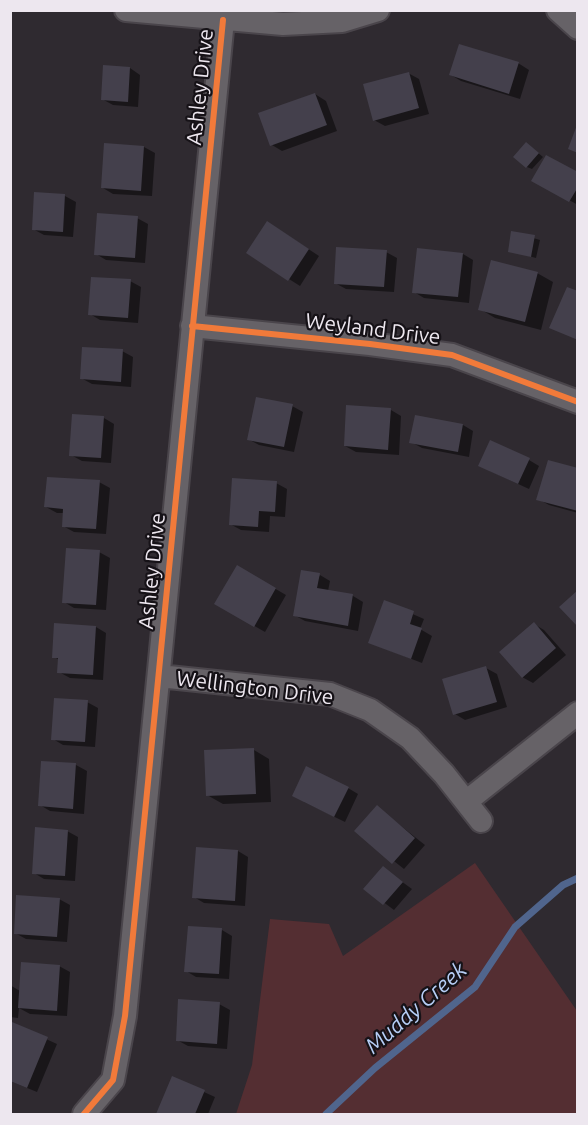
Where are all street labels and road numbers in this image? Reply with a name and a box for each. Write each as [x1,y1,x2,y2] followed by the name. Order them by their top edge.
[181,28,219,146] street label: Ashley Drive
[304,308,442,350] street label: Weyland Drive
[133,512,171,630] street label: Ashley Drive
[175,666,335,710] street label: Wellington Drive

